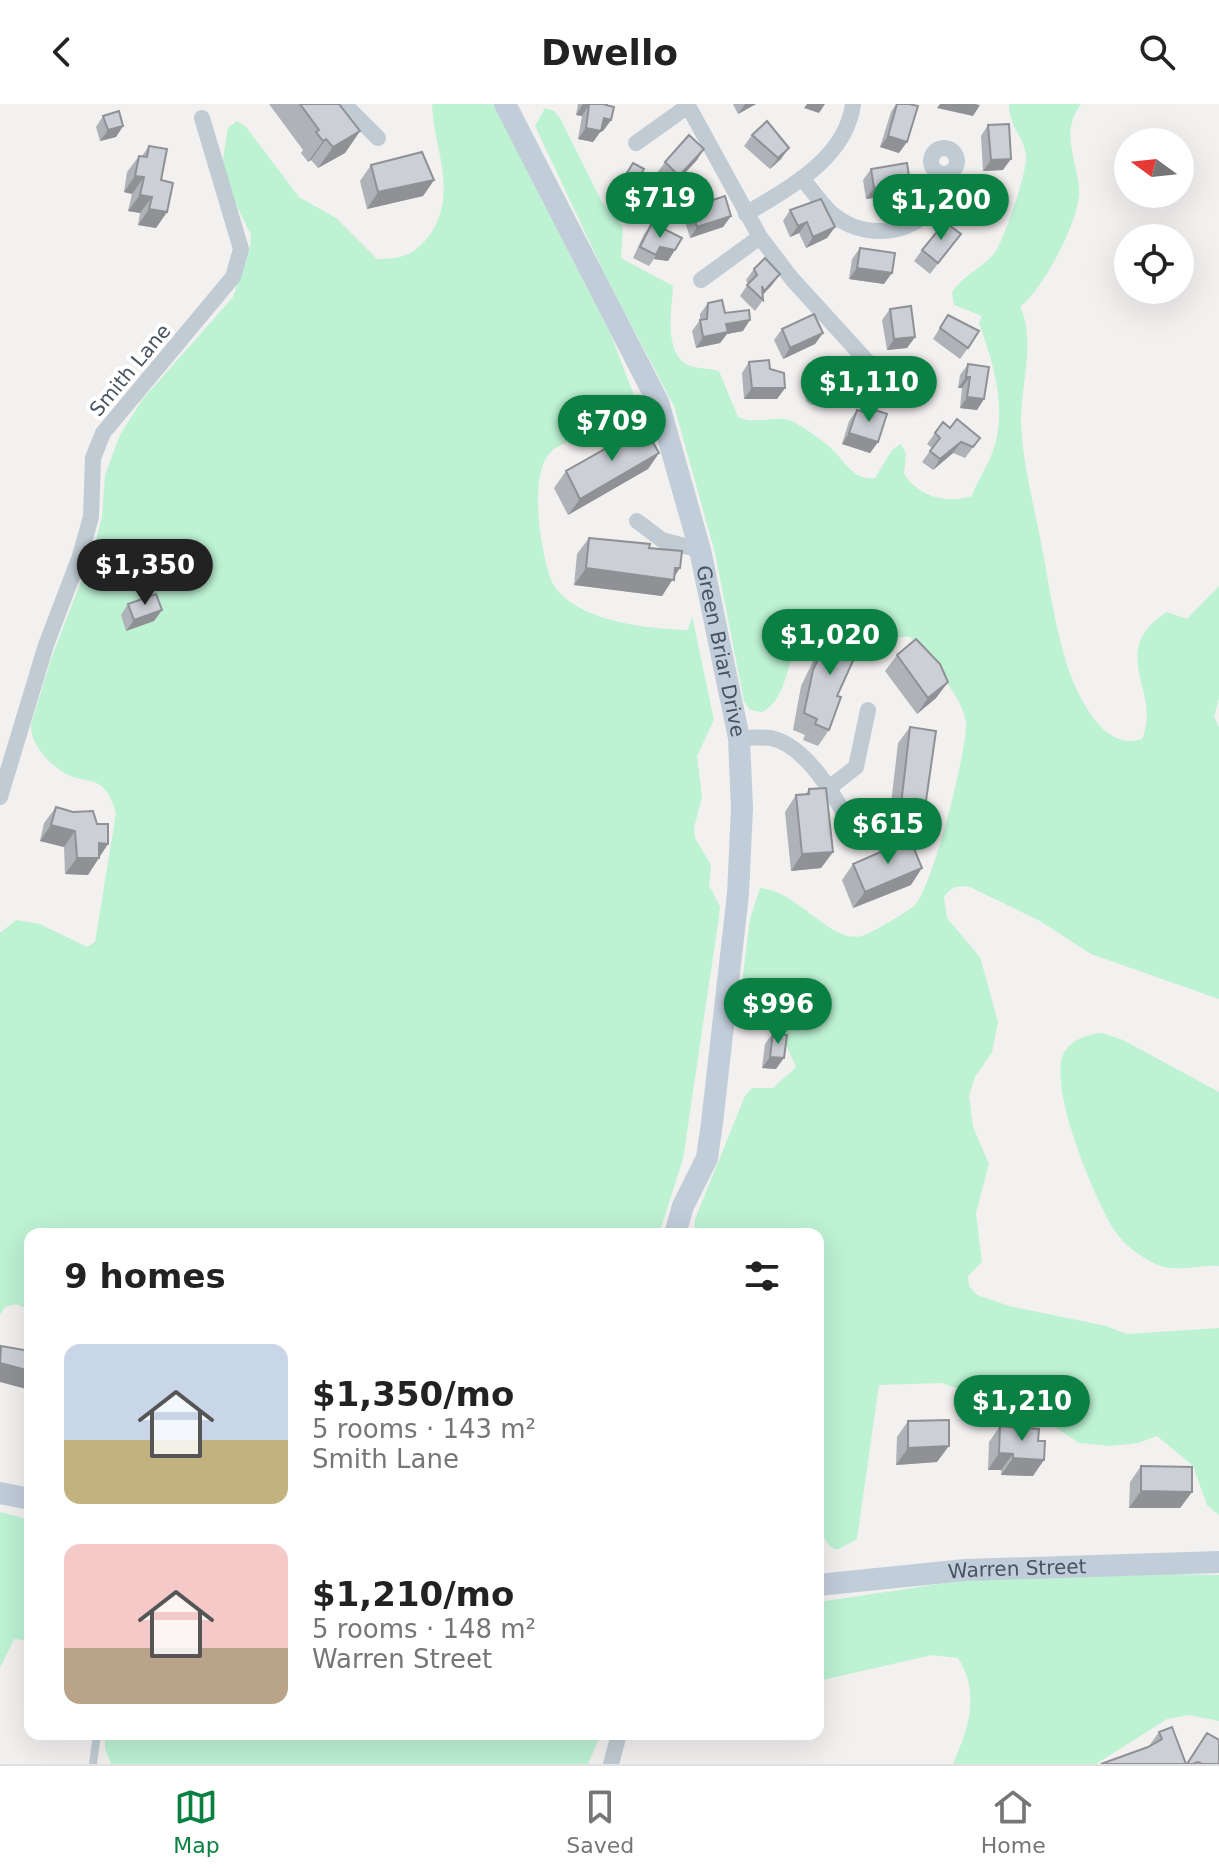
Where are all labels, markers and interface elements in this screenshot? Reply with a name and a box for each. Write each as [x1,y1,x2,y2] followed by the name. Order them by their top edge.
[40,30,84,74] icon: back
[1135,30,1179,74] icon: search
[541,32,678,73] text: Dwello
[1114,128,1194,208] north arrow
[1114,128,1194,304] map controls
[613,172,707,240] pin: $719
[876,174,1006,242] pin: $1,200
[624,183,696,213] text: $719
[891,185,991,215] text: $1,200
[1114,224,1194,304] button: locate
[84,319,176,421] street label: Smith Lane
[804,356,934,424] pin: $1,110
[819,367,919,397] text: $1,110
[565,395,659,463] pin: $709
[576,406,648,436] text: $709
[80,539,210,607] pin: $1,350
[95,550,195,580] text: $1,350
[691,563,750,739] street label: Green Briar Drive
[765,609,895,677] pin: $1,020
[780,620,880,650] text: $1,020
[841,798,935,866] pin: $615
[852,809,924,839] text: $615
[731,978,825,1046] pin: $996
[742,989,814,1019] text: $996
[740,1254,784,1298] icon: filters
[64,1256,226,1296] text: 9 homes
[312,1374,514,1414] text: $1,350/mo
[957,1375,1087,1443] pin: $1,210
[128,1376,224,1472] icon: home
[972,1386,1072,1416] text: $1,210
[312,1414,536,1444] text: 5 rooms · 143 m²
[312,1444,459,1474] text: Smith Lane
[947,1554,1087,1584] street label: Warren Street
[312,1574,514,1614] text: $1,210/mo
[128,1576,224,1672] icon: home
[312,1614,536,1644] text: 5 rooms · 148 m²
[312,1644,492,1674] text: Warren Street
[173,1785,220,1858] tab: Map
[566,1785,634,1858] tab: Saved
[981,1785,1046,1858] tab: Home

